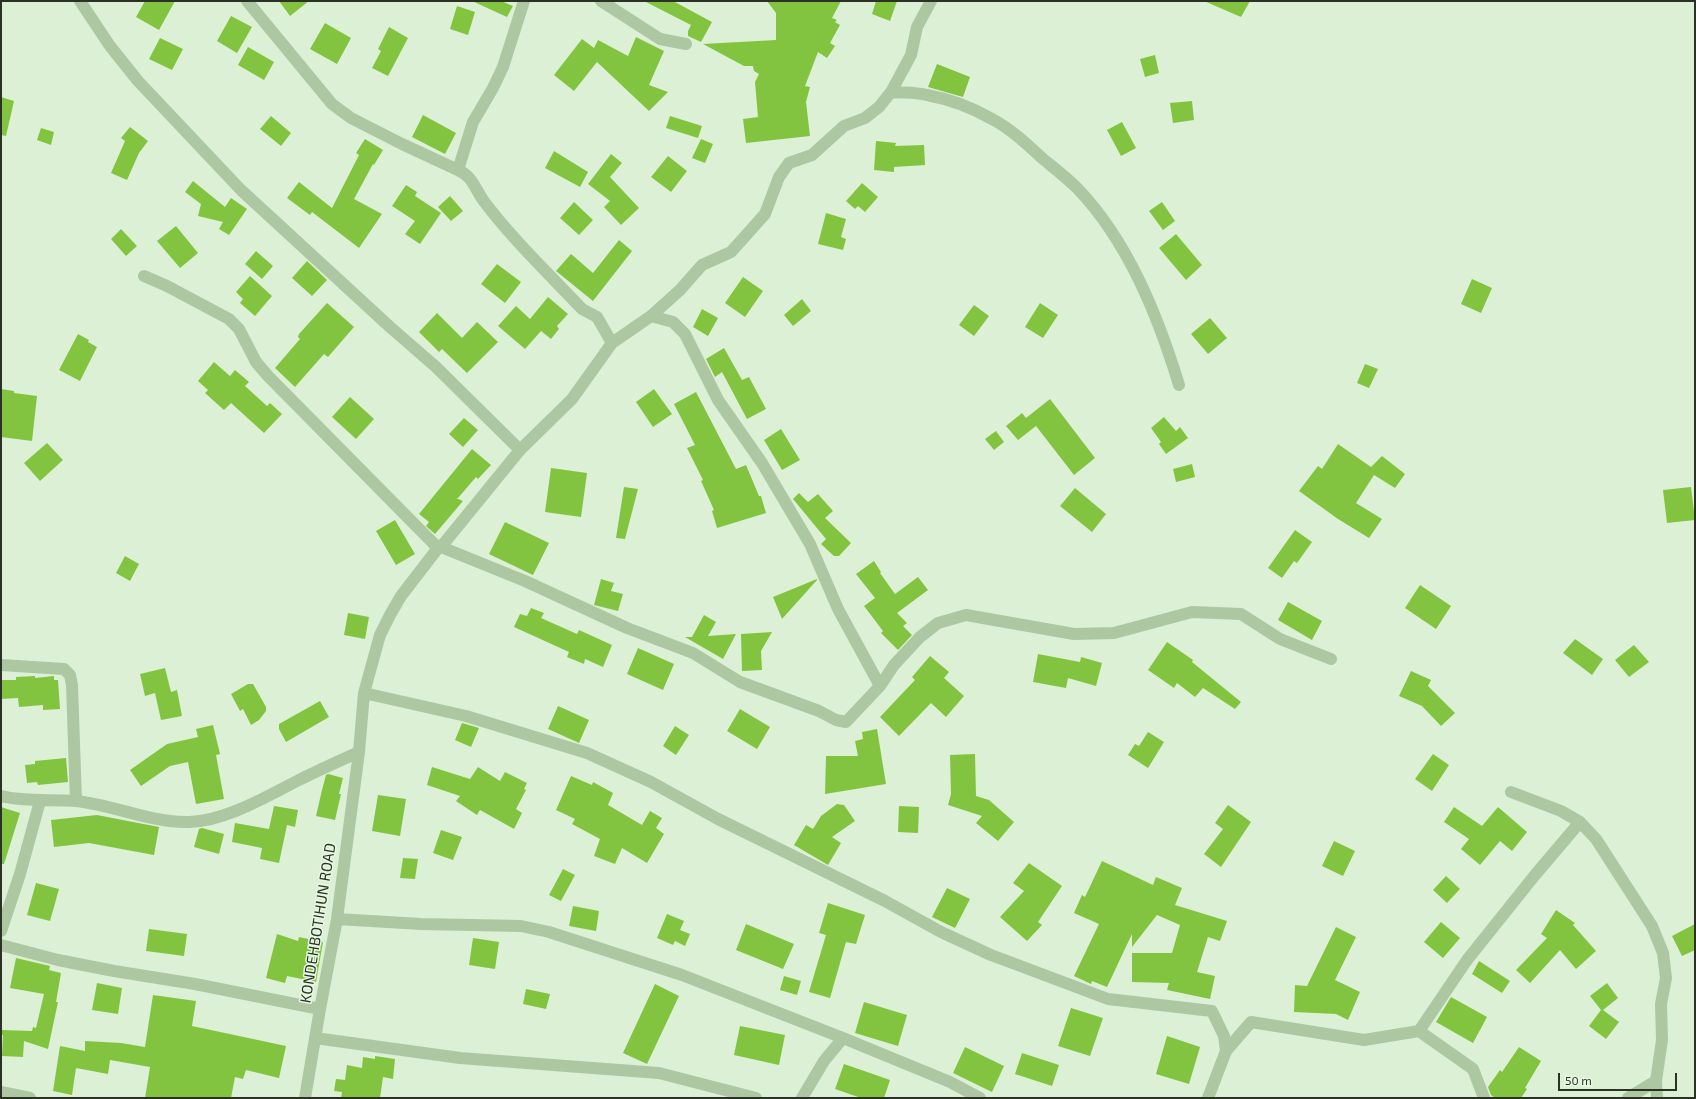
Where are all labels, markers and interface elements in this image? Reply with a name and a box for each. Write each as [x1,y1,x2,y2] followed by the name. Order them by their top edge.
[296,842,340,1004] street label: KONDEHBOTIHUN ROAD
[1560,1065,1679,1091] scale bar
[1565,1073,1592,1087] text: 50 m

